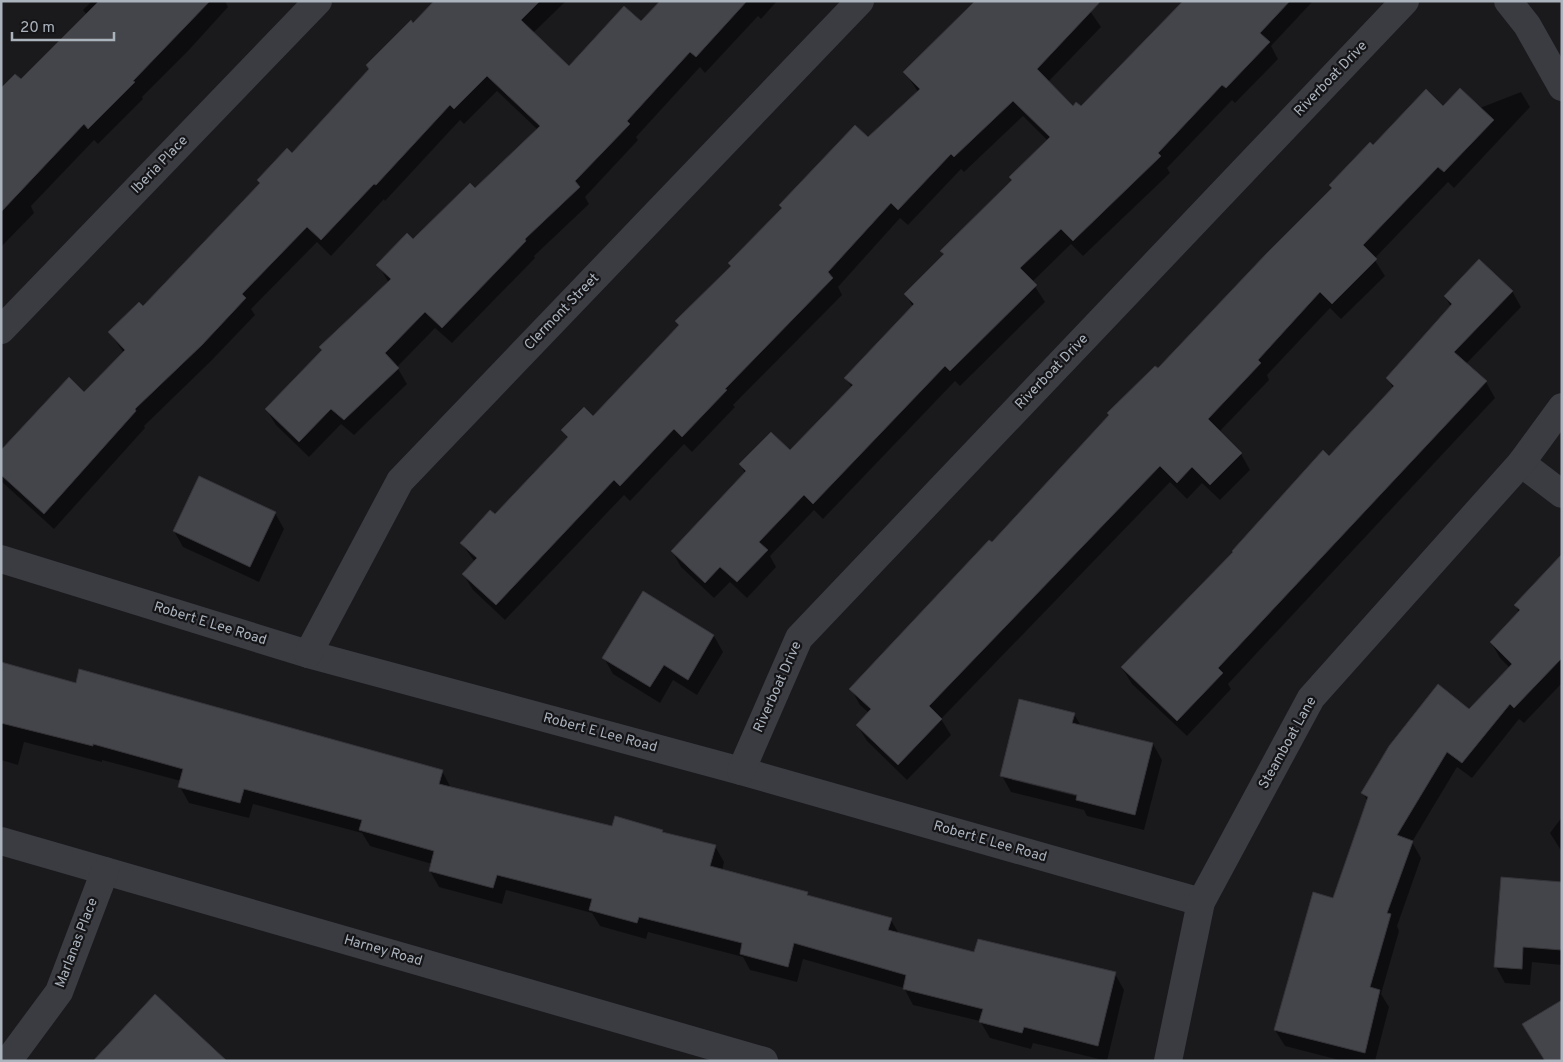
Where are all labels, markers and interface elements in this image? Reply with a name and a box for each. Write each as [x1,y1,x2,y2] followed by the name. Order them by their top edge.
[12,10,115,42] scale bar
[20,19,55,38] text: 20 m
[1291,38,1371,120] street label: Riverboat Drive
[128,132,192,198] street label: Iberia Place
[521,270,603,354] street label: Clermont Street
[1012,331,1092,413] street label: Riverboat Drive
[151,599,269,649] street label: Robert E Lee Road
[750,639,806,735] street label: Riverboat Drive
[1256,694,1320,792] street label: Steamboat Lane
[541,710,659,756] street label: Robert E Lee Road
[931,818,1049,866] street label: Robert E Lee Road
[52,896,102,990] street label: Marlanas Place
[342,932,424,970] street label: Harney Road

